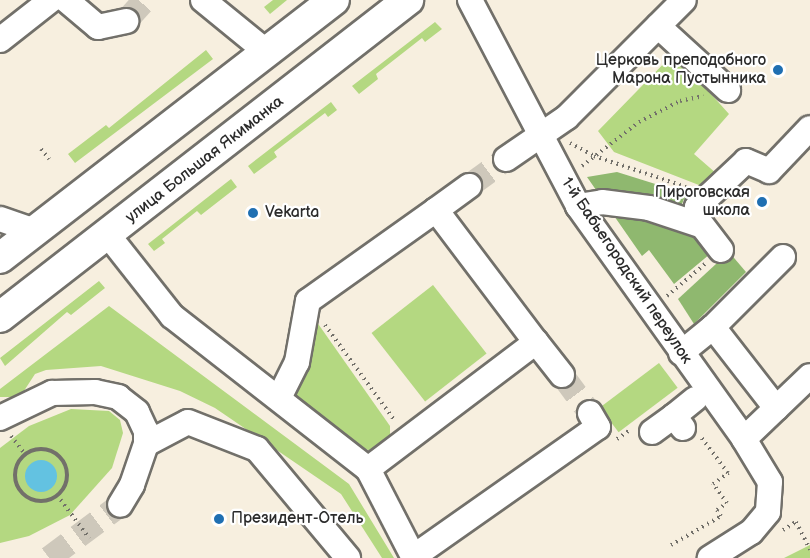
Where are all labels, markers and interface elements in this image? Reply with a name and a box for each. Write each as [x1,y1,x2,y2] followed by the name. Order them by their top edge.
[596,51,766,89] place label: Церковь преподобного Марона Пустынника
[771,63,785,77] marker: Церковь преподобного Марона Пустынника
[122,92,288,228] street label: улица Большая Якиманка
[556,174,696,368] street label: 1-й Бабьегородский переулок
[655,183,750,221] place label: Пироговская школа
[755,195,769,209] marker: Пироговская школа
[265,203,319,223] place label: Vekarta
[246,206,260,220] marker: Vekarta
[231,509,363,529] place label: Президент-Отель
[212,512,226,526] marker: Президент-Отель

